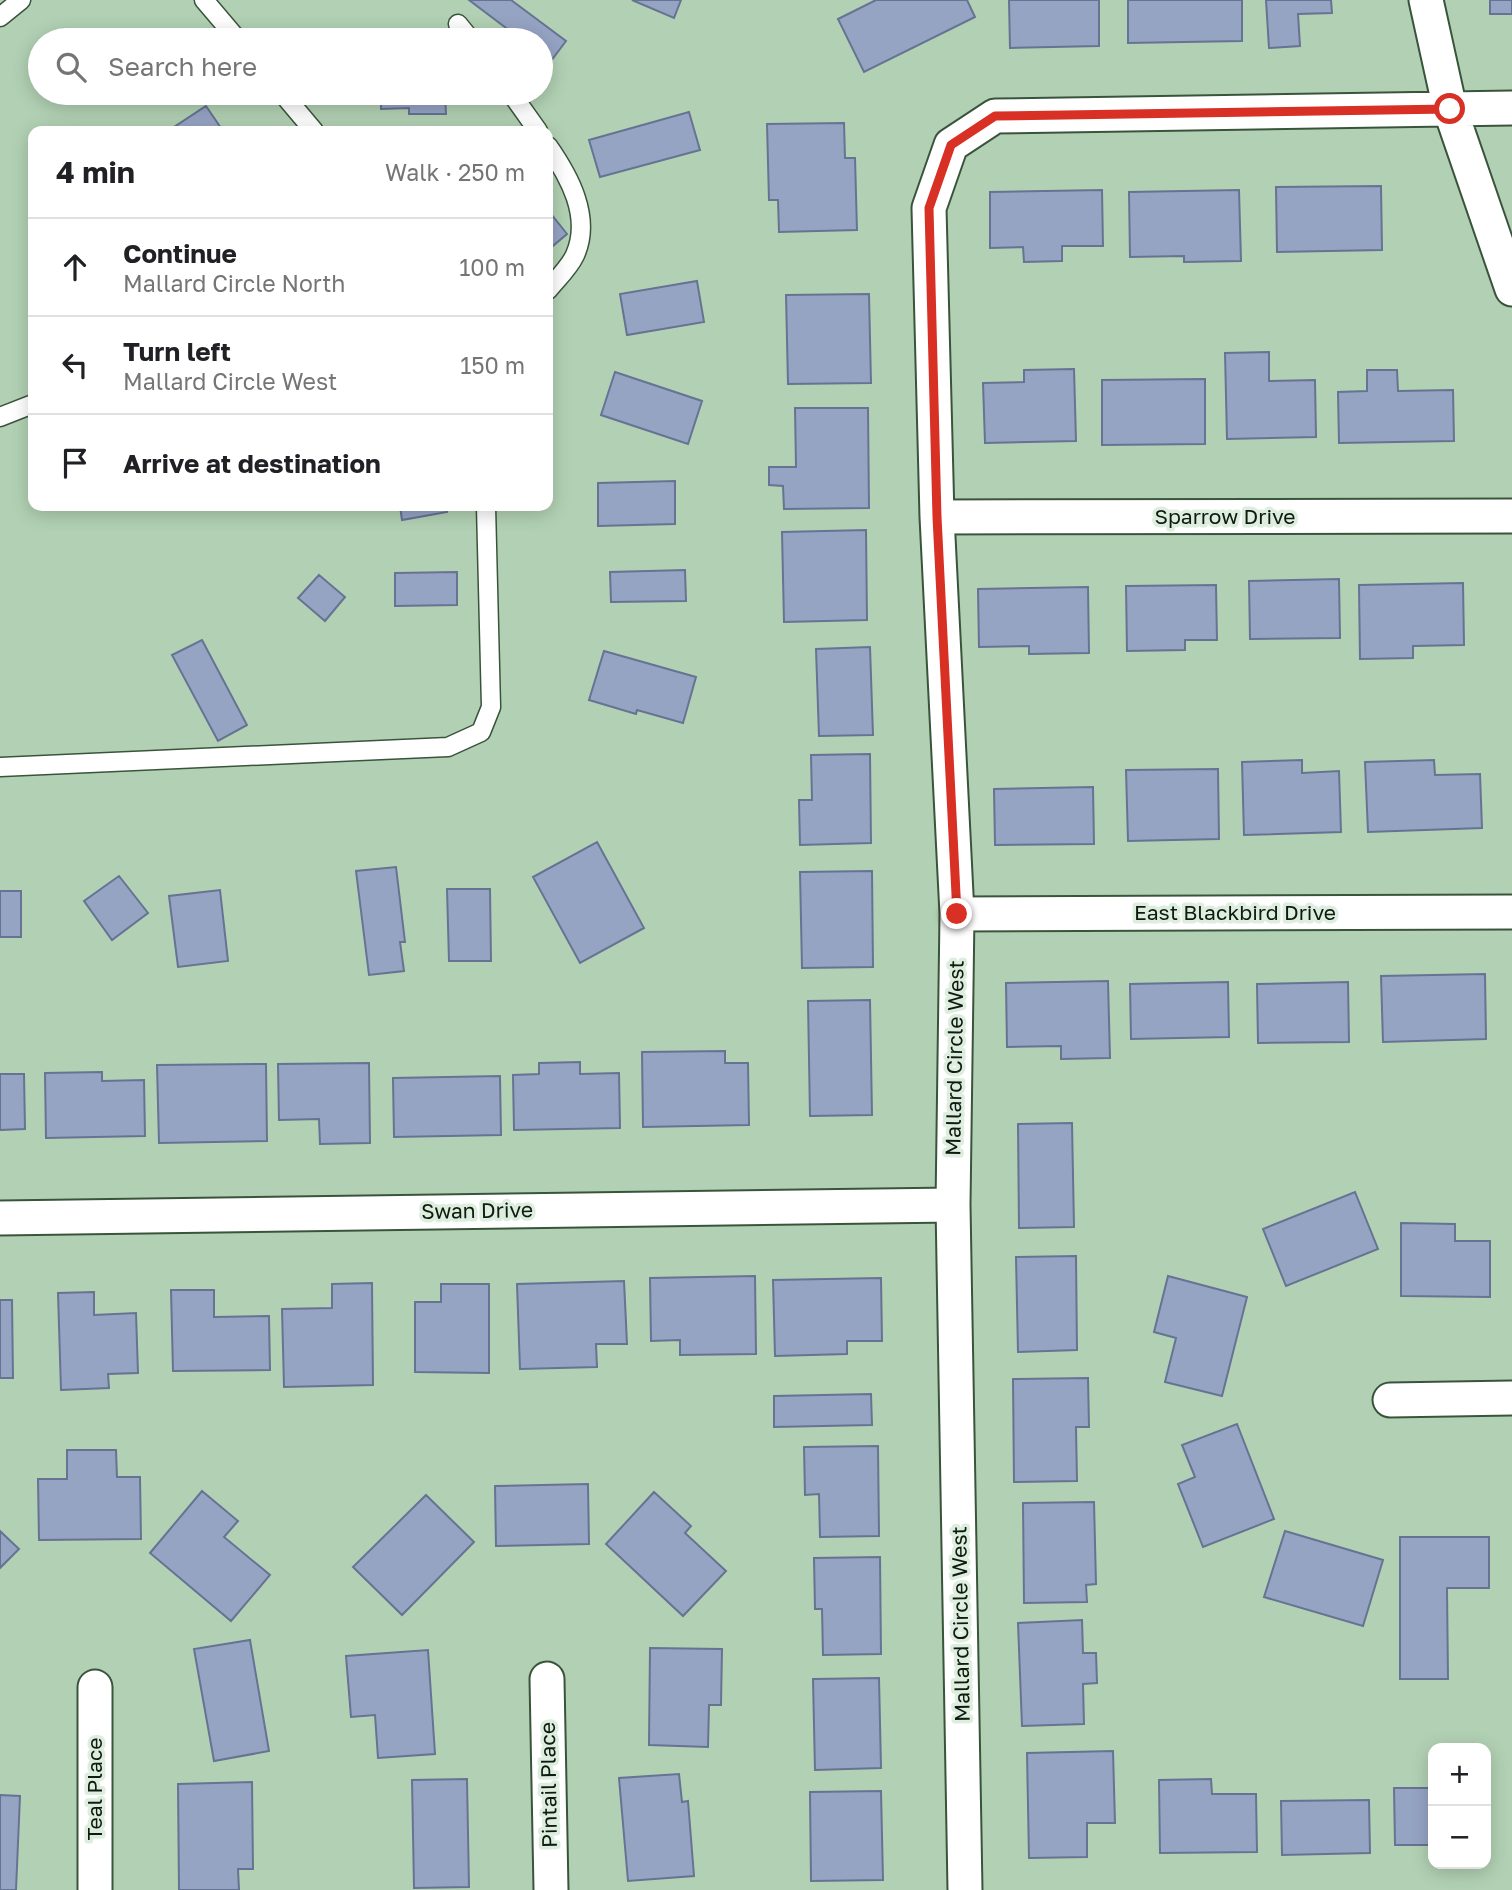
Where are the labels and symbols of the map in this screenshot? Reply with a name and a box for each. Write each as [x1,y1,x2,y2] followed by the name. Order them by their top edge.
[1434,93,1465,124] route start
[1154,503,1296,529] street label: Sparrow Drive
[941,898,972,929] route end
[1134,899,1336,925] street label: East Blackbird Drive
[939,960,969,1156] street label: Mallard Circle West
[421,1196,533,1224] street label: Swan Drive
[945,1526,975,1722] street label: Mallard Circle West
[534,1722,562,1848] street label: Pintail Place
[81,1737,107,1841] street label: Teal Place

